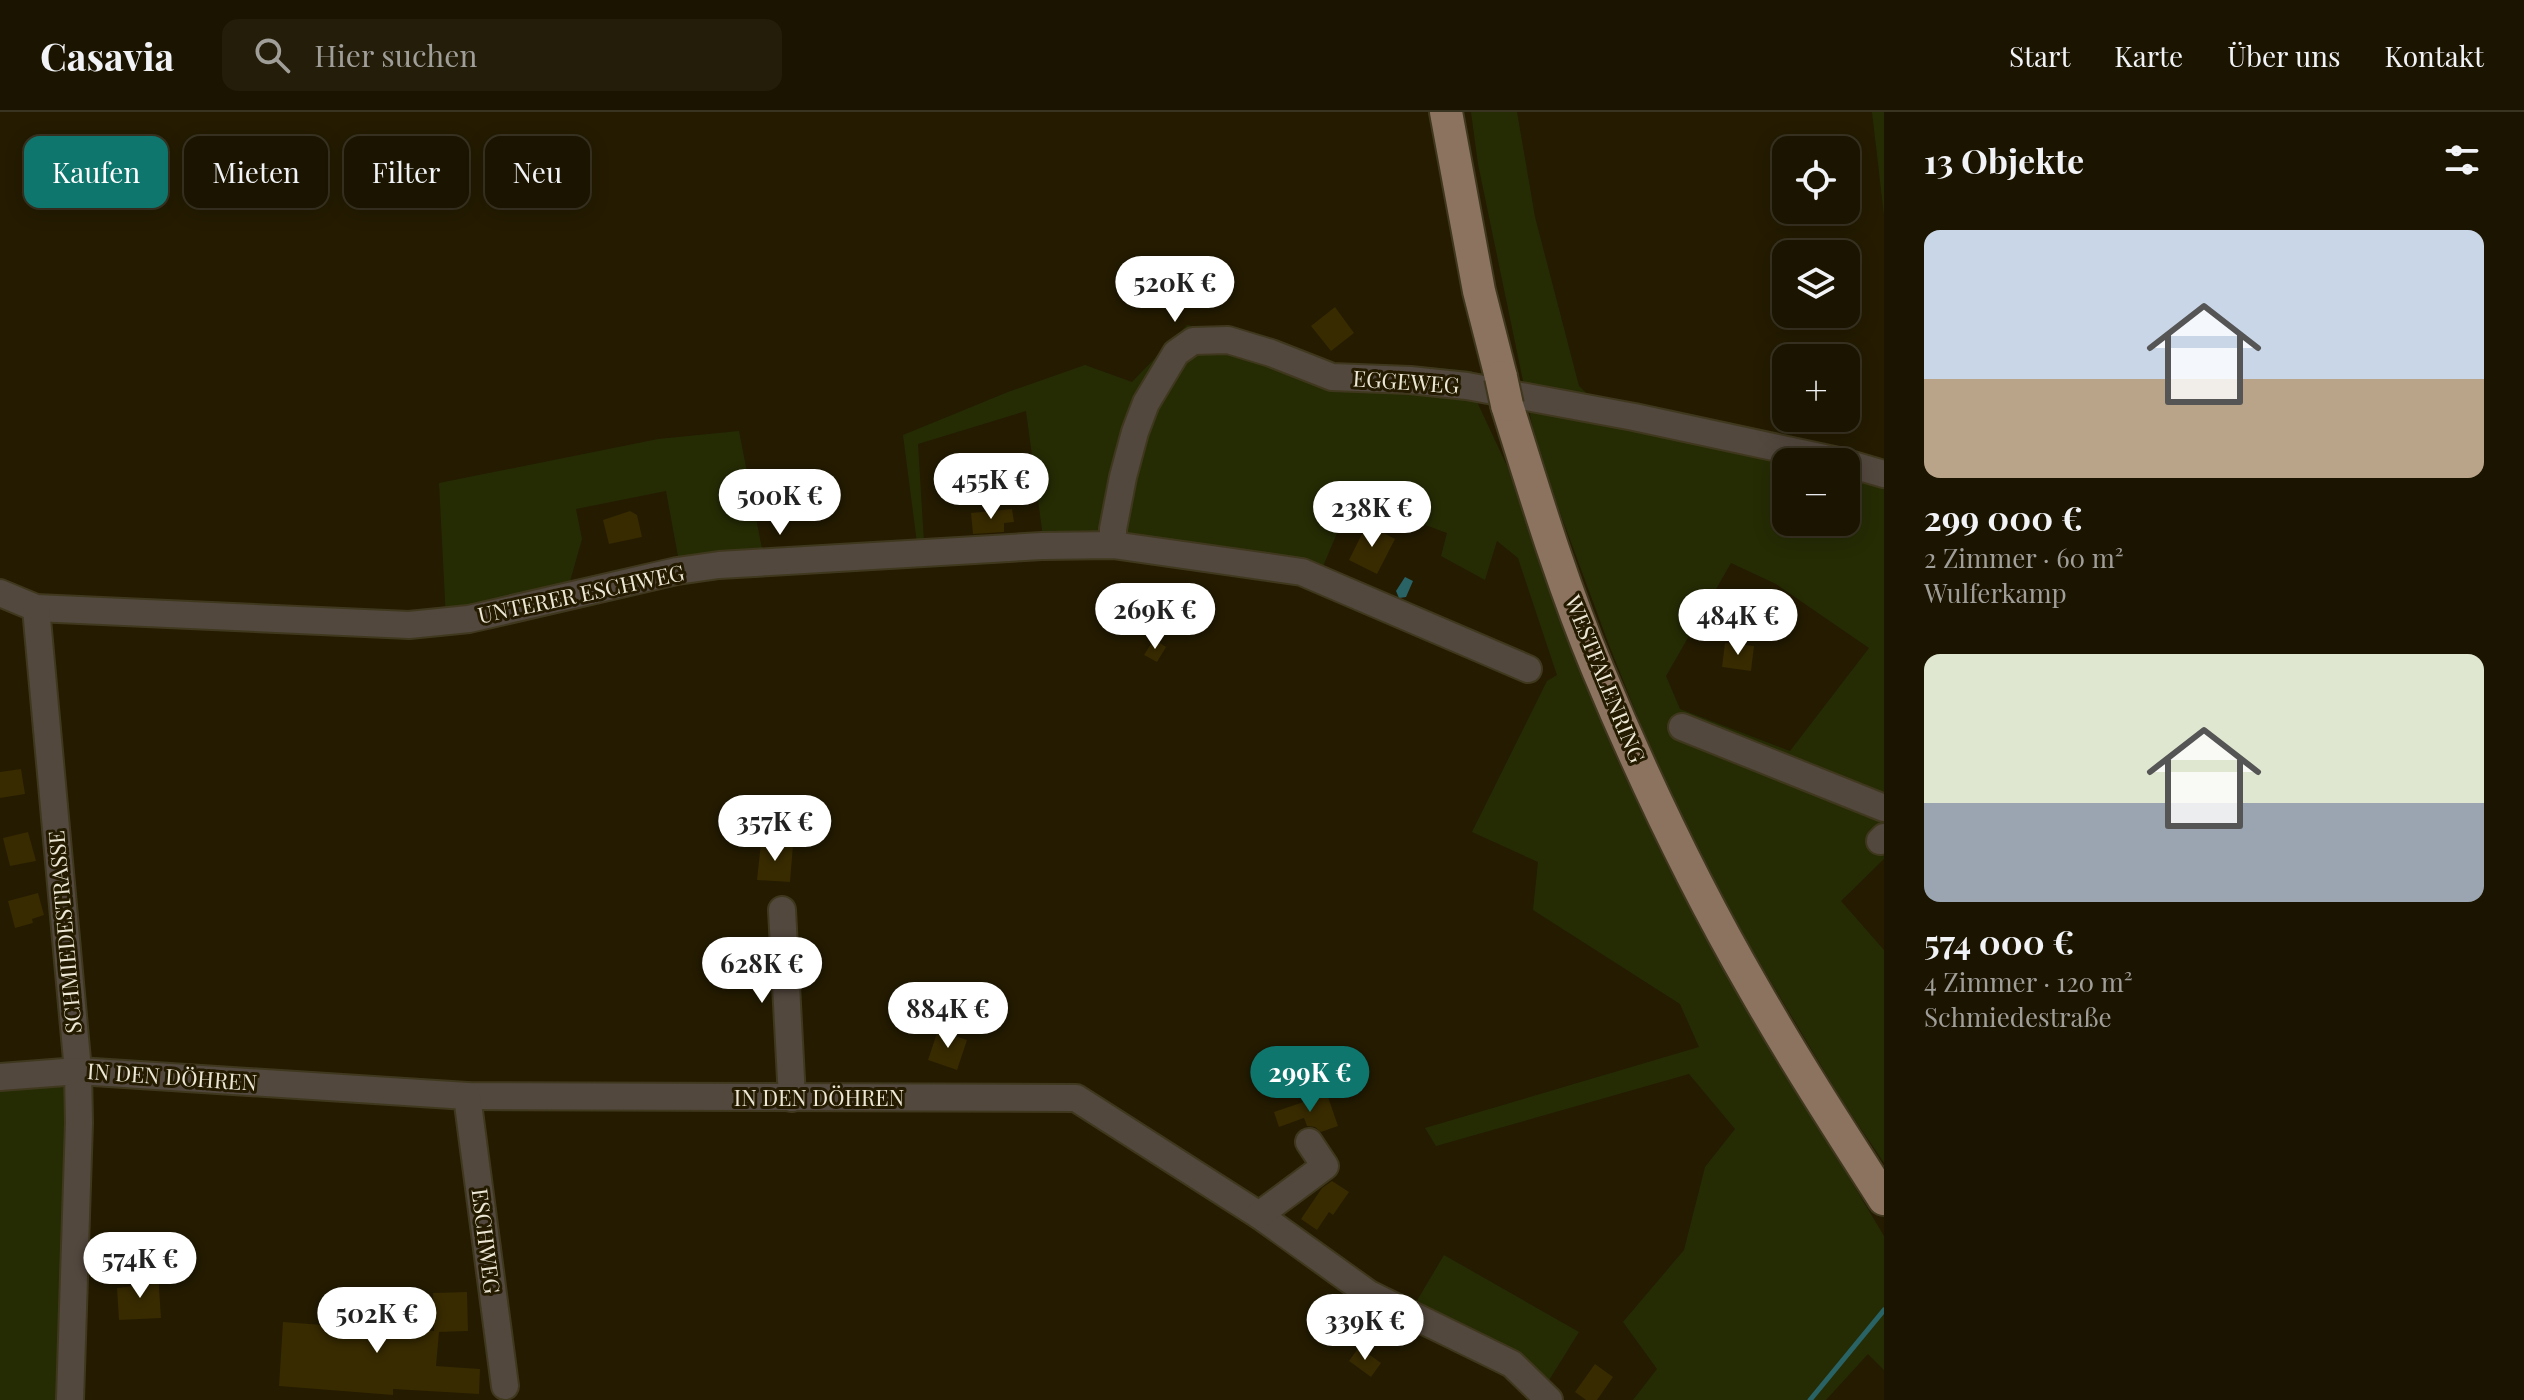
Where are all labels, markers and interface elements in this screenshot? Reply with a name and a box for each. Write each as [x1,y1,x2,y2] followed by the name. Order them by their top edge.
[222,19,782,91] search box
[40,30,174,81] text: Casavia
[250,33,294,77] icon: search
[314,35,477,75] text: Hier suchen
[2009,37,2070,74] text: Start
[2114,37,2183,74] text: Karte
[2227,37,2340,74] text: Über uns
[2384,37,2484,74] text: Kontakt
[24,136,168,208] chip: Kaufen
[184,136,328,208] chip: Mieten
[344,136,469,208] chip: Filter
[485,136,590,208] chip: Neu
[1772,136,1860,536] map controls
[1772,136,1860,224] button: locate
[1924,137,2084,183] text: 13 Objekte
[2440,138,2484,182] icon: filters
[1772,240,1860,328] button: layers
[1110,256,1240,324] pin: 520K €
[1133,264,1217,299] text: 520K €
[2132,282,2276,426] icon: home
[1772,344,1860,432] button: +
[1352,362,1460,400] street label: EGGEWEG
[1772,448,1860,536] button: −
[926,453,1056,521] pin: 455K €
[952,461,1030,496] text: 455K €
[715,469,845,537] pin: 500K €
[737,477,823,512] text: 500K €
[1307,481,1437,549] pin: 238K €
[1331,489,1413,524] text: 238K €
[1924,494,2083,540] text: 299 000 €
[1924,540,2124,575] text: 2 Zimmer · 60 m²
[475,556,687,630] street label: UNTERER ESCHWEG
[1924,575,2067,610] text: Wulferkamp
[1090,583,1220,651] pin: 269K €
[1558,589,1653,767] street label: WESTFALENRING
[1673,589,1803,657] pin: 484K €
[1113,591,1197,626] text: 269K €
[1696,597,1780,632] text: 484K €
[2132,706,2276,850] icon: home
[710,795,840,863] pin: 357K €
[736,803,814,838] text: 357K €
[40,829,88,1035] street label: SCHMIEDESTRASSE
[1924,918,2074,964] text: 574 000 €
[697,937,827,1005] pin: 628K €
[720,945,804,980] text: 628K €
[1924,964,2133,999] text: 4 Zimmer · 120 m²
[883,982,1013,1050] pin: 884K €
[906,990,990,1025] text: 884K €
[1924,999,2112,1034] text: Schmiedestraße
[1245,1046,1375,1114] pin: 299K €
[1268,1054,1352,1089] text: 299K €
[86,1055,258,1097] street label: IN DEN DÖHREN
[734,1082,904,1112] street label: IN DEN DÖHREN
[466,1187,508,1295] street label: ESCHWEG
[75,1232,205,1300] pin: 574K €
[101,1240,179,1275] text: 574K €
[312,1287,442,1355] pin: 502K €
[1300,1294,1430,1362] pin: 339K €
[335,1295,419,1330] text: 502K €
[1325,1302,1405,1337] text: 339K €

